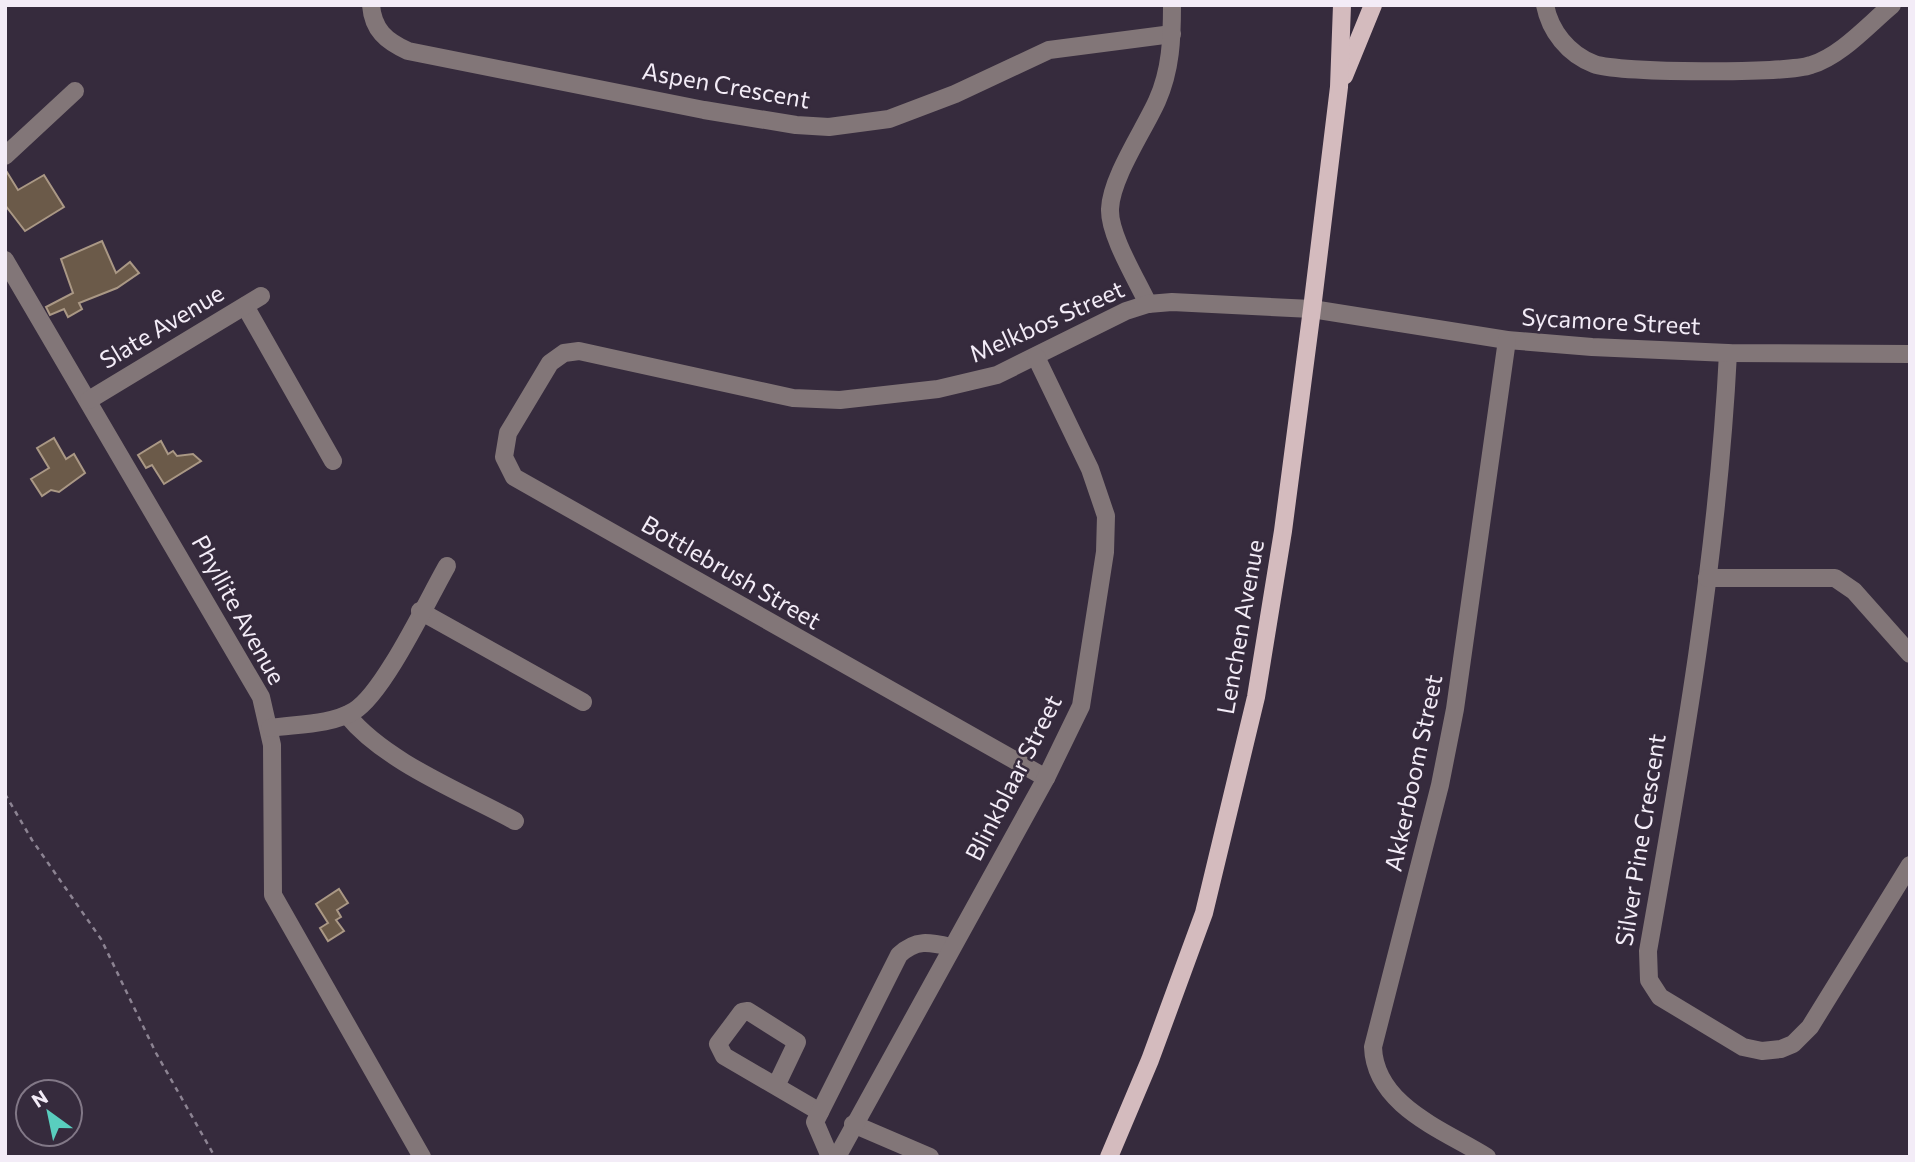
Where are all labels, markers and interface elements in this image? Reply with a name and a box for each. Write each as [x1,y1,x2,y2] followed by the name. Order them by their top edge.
[640,55,813,114] street label: Aspen Crescent
[965,273,1128,368] street label: Melkbos Street
[94,277,229,374] street label: Slate Avenue
[1521,301,1702,340] street label: Sycamore Street
[637,509,827,635] street label: Bottlebrush Street
[186,530,292,689] street label: Phyllite Avenue
[1210,537,1269,716] street label: Lenchen Avenue
[1378,671,1448,874] street label: Akkerboom Street
[958,690,1067,865] street label: Blinkblaar Street
[1608,731,1671,948] street label: Silver Pine Crescent
[14,1078,84,1148] north arrow
[27,1085,52,1112] text: N

